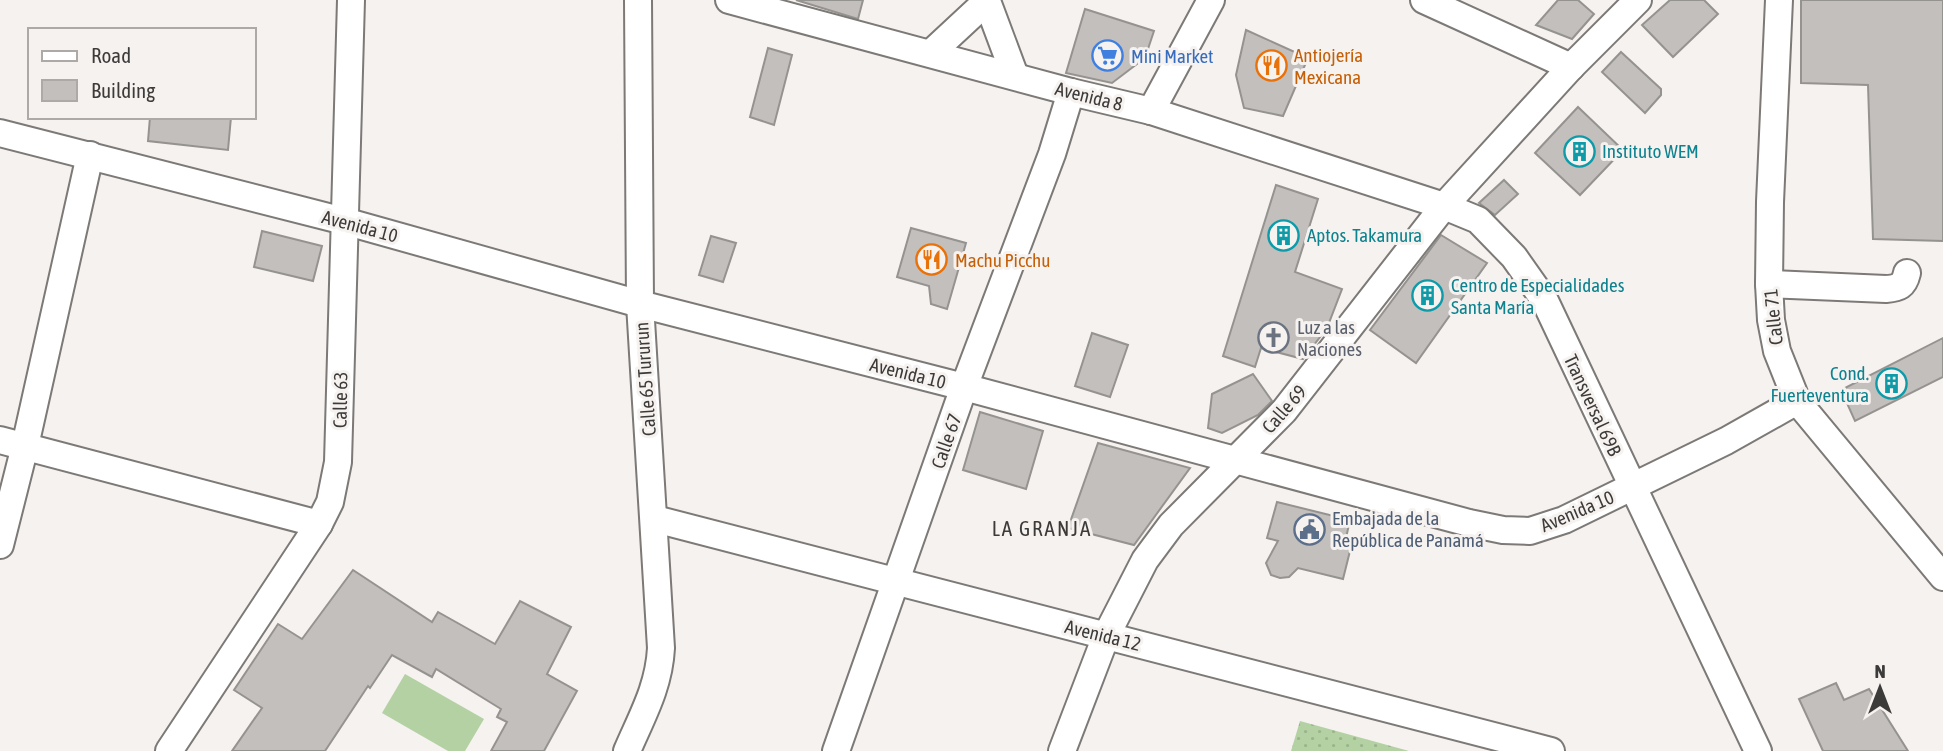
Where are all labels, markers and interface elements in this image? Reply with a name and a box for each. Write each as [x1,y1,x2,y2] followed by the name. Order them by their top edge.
[28,28,256,119] legend
[1091,39,1125,73] supermarket icon: Mini Market
[91,43,131,67] text: Road
[1294,44,1363,88] place label: Antiojería Mexicana
[1131,45,1214,67] place label: Mini Market
[1254,49,1288,83] restaurant icon: Antiojería Mexicana
[1053,77,1125,115] street label: Avenida 8
[91,78,155,102] text: Building
[1562,134,1596,168] building icon: Instituto WEM
[1602,140,1699,162] place label: Instituto WEM
[320,205,400,247] street label: Avenida 10
[1267,218,1301,252] building icon: Aptos. Takamura
[1307,224,1422,246] place label: Aptos. Takamura
[915,243,949,277] restaurant icon: Machu Picchu
[955,249,1050,271] place label: Machu Picchu
[1451,274,1625,318] place label: Centro de Especialidades Santa María
[1411,279,1445,313] building icon: Centro de Especialidades Santa María
[1759,288,1787,346] street label: Calle 71
[1297,316,1362,360] place label: Luz a las Naciones
[630,321,660,437] street label: Calle 65 Tururun
[1257,321,1291,355] church icon: Luz a las Naciones
[1560,351,1626,459] street label: Transversal 69B
[868,353,948,393] street label: Avenida 10
[1770,362,1869,406] place label: Cond. Fuerteventura
[1875,367,1909,401] building icon: Cond. Fuerteventura
[329,372,351,428] street label: Calle 63
[1257,380,1311,437] street label: Calle 69
[926,411,966,471] street label: Calle 67
[1537,486,1617,536] street label: Avenida 10
[1332,507,1484,551] place label: Embajada de la República de Panamá
[1292,512,1326,546] public building icon: Embajada de la República de Panamá
[992,516,1092,540] district label: LA GRANJA
[1063,615,1143,655] street label: Avenida 12
[1845,653,1915,723] north arrow
[1874,660,1886,682] text: N

